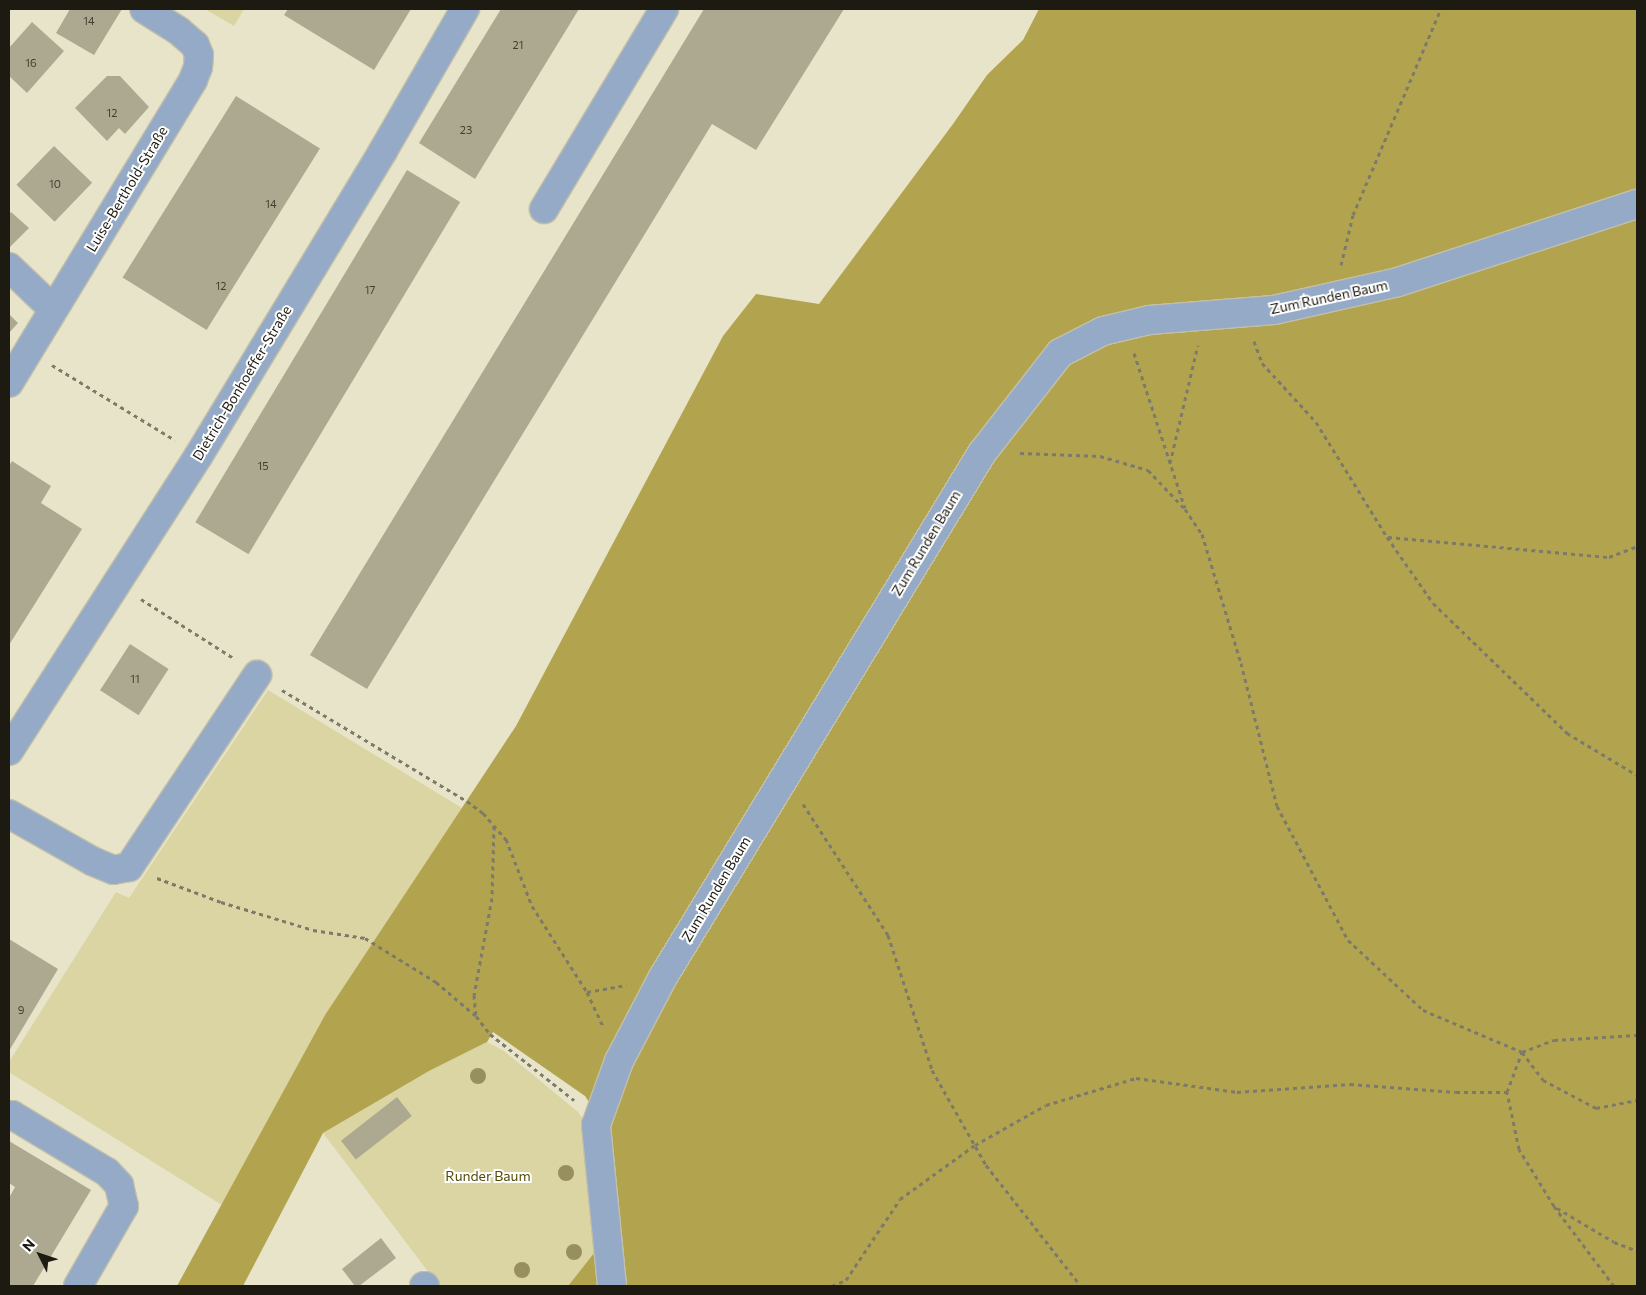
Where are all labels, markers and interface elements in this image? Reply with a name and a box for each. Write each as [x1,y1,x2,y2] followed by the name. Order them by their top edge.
[83,14,95,28] house number: 14
[513,38,523,52] house number: 21
[25,56,37,70] house number: 16
[107,106,117,120] house number: 12
[83,123,171,255] street label: Luise-Berthold-Straße
[460,123,472,137] house number: 23
[49,177,61,191] house number: 10
[265,197,277,211] house number: 14
[1269,276,1389,318] street label: Zum Runden Baum
[216,279,226,293] house number: 12
[365,283,375,297] house number: 17
[189,302,295,464] street label: Dietrich-Bonhoeffer-Straße
[257,459,269,473] house number: 15
[888,487,964,599] street label: Zum Runden Baum
[130,672,140,686] house number: 11
[678,833,754,945] street label: Zum Runden Baum
[18,1003,24,1017] house number: 9
[445,1168,531,1184] park label: Runder Baum
[15,1230,65,1280] north arrow
[18,1235,38,1254] text: N

